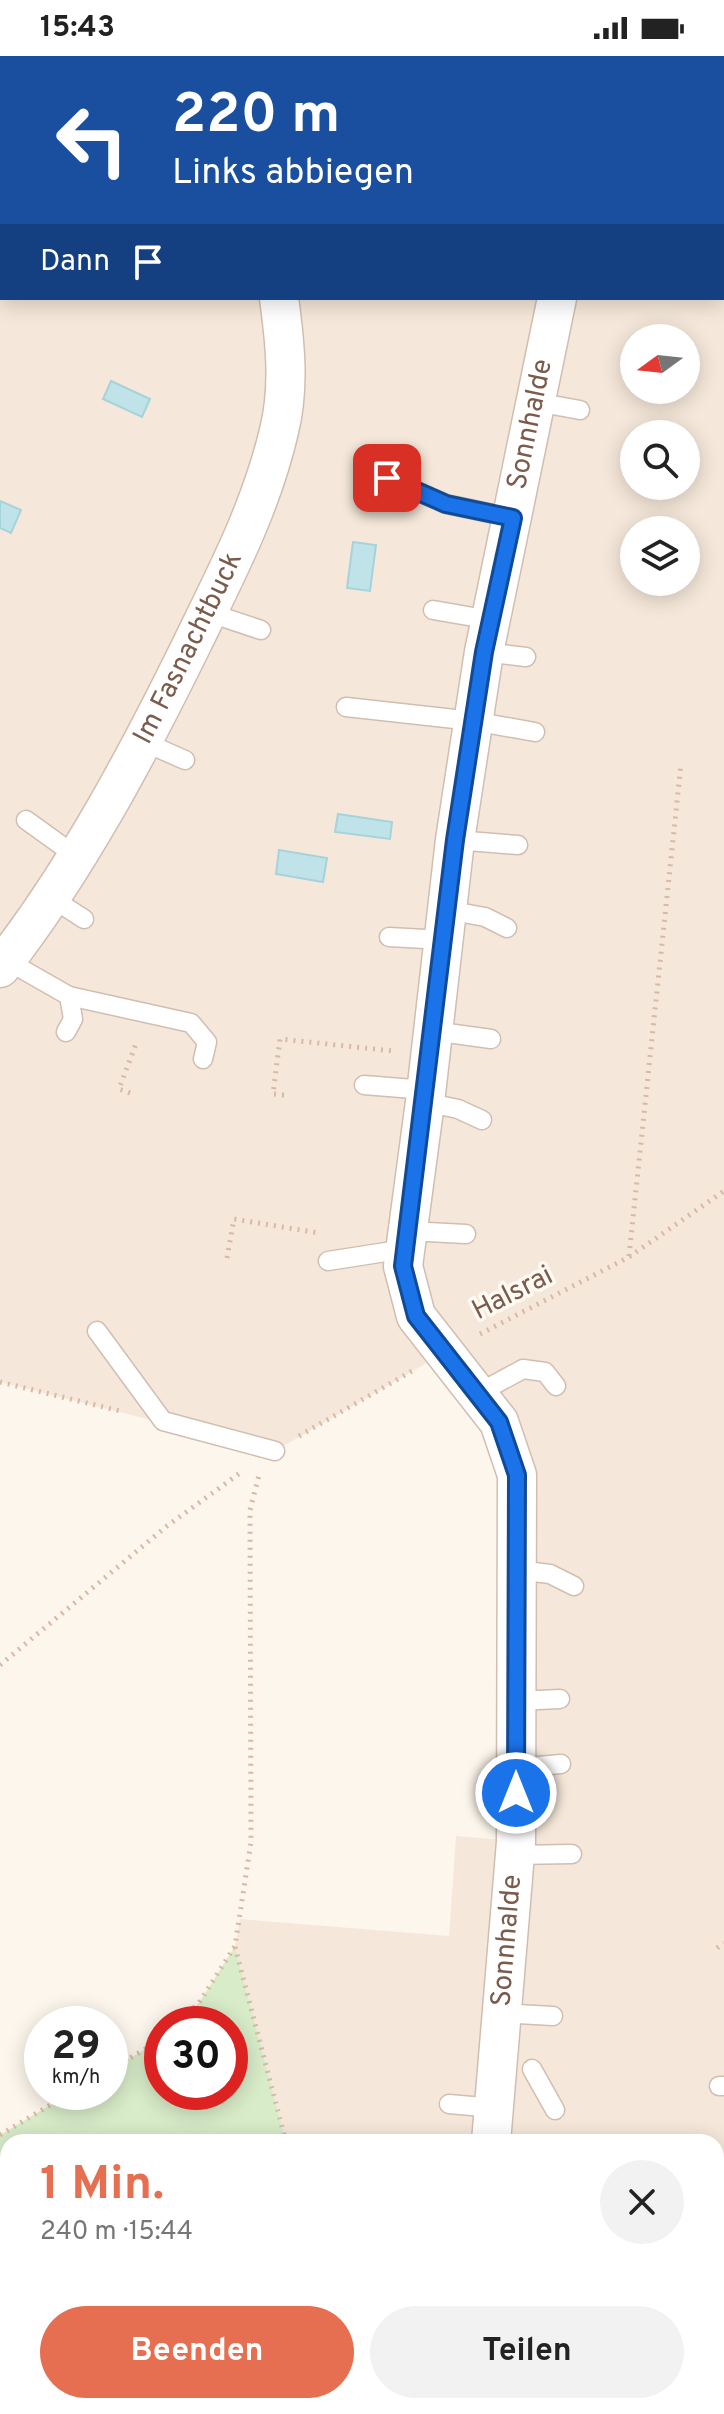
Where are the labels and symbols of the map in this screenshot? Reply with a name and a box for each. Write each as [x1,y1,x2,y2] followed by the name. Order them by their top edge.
[620,324,700,404] north arrow
[500,356,562,493] street label: Sonnhalde
[353,444,421,512] pin
[126,546,252,751] street label: Im Fasnachtbuck
[466,1258,560,1330] street label: Halsrai
[474,1751,558,1835] position arrow
[484,1873,531,2008] street label: Sonnhalde
[144,2006,248,2110] speed limit sign: 30

